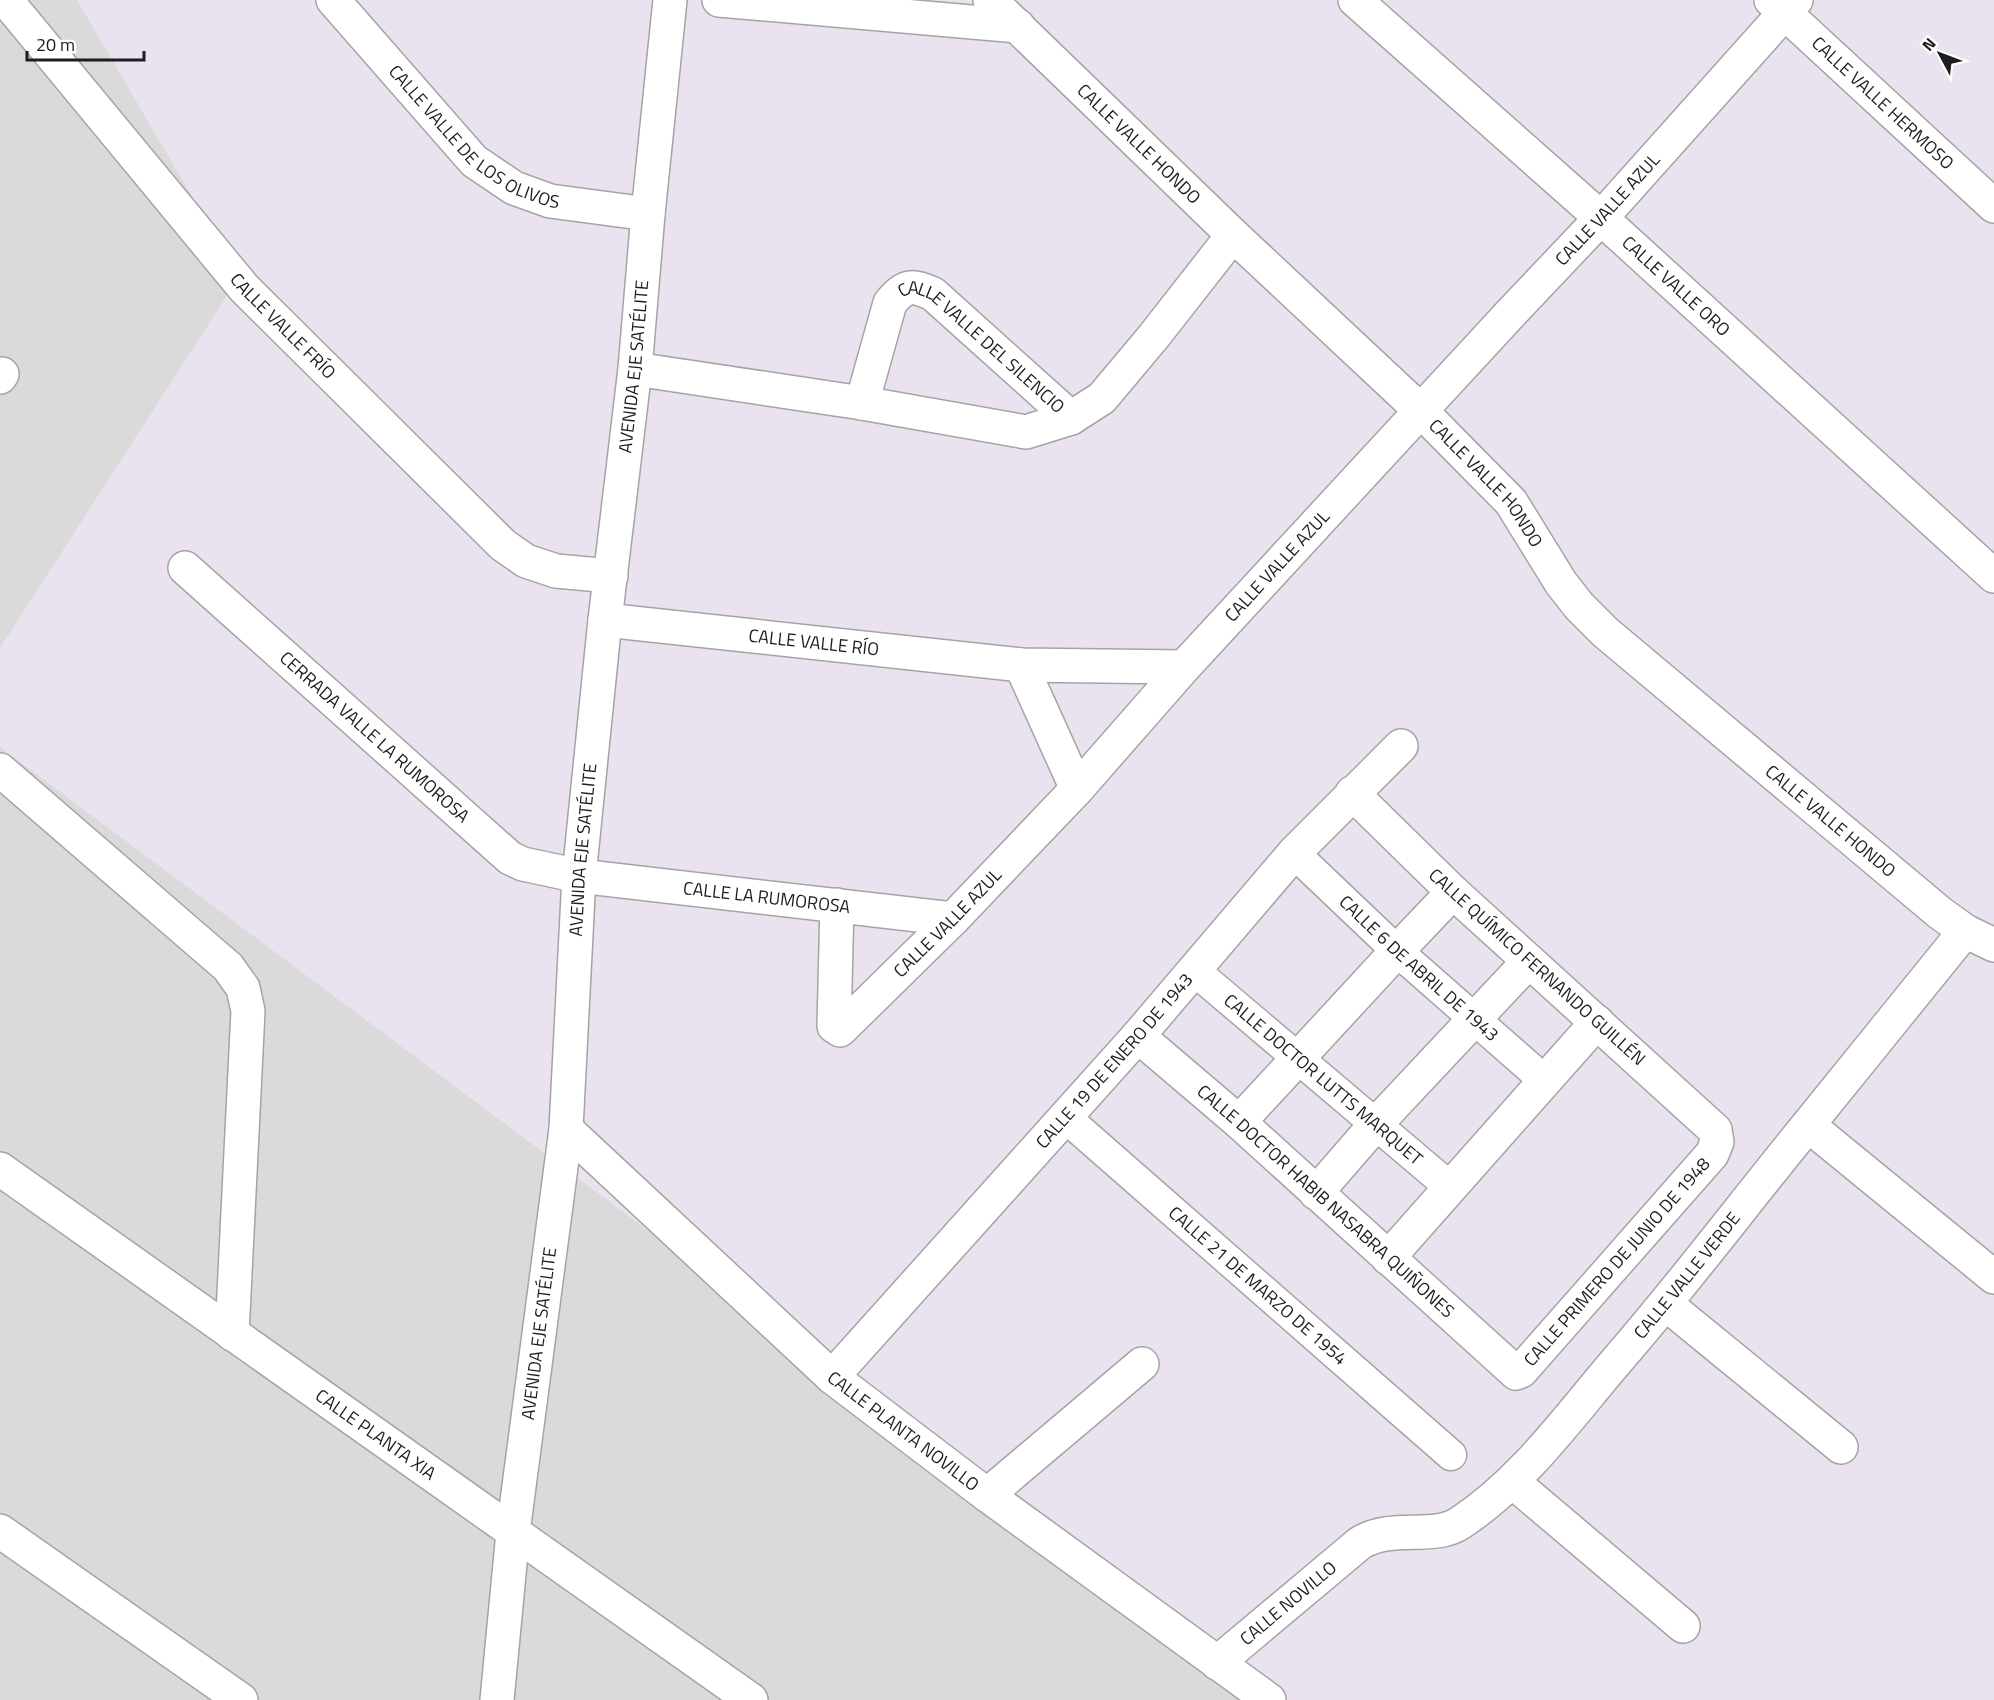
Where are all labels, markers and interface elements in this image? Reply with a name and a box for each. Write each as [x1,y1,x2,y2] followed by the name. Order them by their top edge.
[27,24,144,62] scale bar
[1910,24,1970,84] north arrow
[1806,30,1960,176] street label: CALLE VALLE HERMOSO
[36,31,75,58] text: 20 m
[1916,32,1941,56] text: N
[383,58,561,215] street label: CALLE VALLE DE LOS OLIVOS
[1071,77,1207,210] street label: CALLE VALLE HONDO
[1549,147,1666,272] street label: CALLE VALLE AZUL
[1616,229,1737,342] street label: CALLE VALLE ORO
[224,267,342,385] street label: CALLE VALLE FRÍO
[892,274,1071,419] street label: CALLE VALLE DEL SILENCIO
[611,279,655,455] street label: AVENIDA EJE SATÉLITE
[1423,412,1550,552] street label: CALLE VALLE HONDO
[1218,503,1336,628] street label: CALLE VALLE AZUL
[747,622,880,663] street label: CALLE VALLE RÍO
[274,644,476,829] street label: CERRADA VALLE LA RUMOROSA
[1760,758,1902,884] street label: CALLE VALLE HONDO
[562,762,603,937] street label: AVENIDA EJE SATÉLITE
[887,862,1008,983] street label: CALLE VALLE AZUL
[1423,862,1652,1072] street label: CALLE QUÍMICO FERNANDO GUILLÉN
[682,874,852,920] street label: CALLE LA RUMOROSA
[1333,889,1505,1048] street label: CALLE 6 DE ABRIL DE 1943
[1029,967,1199,1154] street label: CALLE 19 DE ENERO DE 1943
[1218,987,1429,1172] street label: CALLE DOCTOR LUTTS MARQUET
[1191,1078,1461,1324] street label: CALLE DOCTOR HABIB NASABRA QUIÑONES
[1517,1151,1716,1372] street label: CALLE PRIMERO DE JUNIO DE 1948
[1163,1199,1353,1371] street label: CALLE 21 DE MARZO DE 1954
[1627,1206,1747,1345] street label: CALLE VALLE VERDE
[514,1245,563,1421] street label: AVENIDA EJE SATÉLITE
[822,1364,985,1497] street label: CALLE PLANTA NOVILLO
[310,1382,442,1486] street label: CALLE PLANTA XIA
[1234,1554,1342,1652] street label: CALLE NOVILLO

